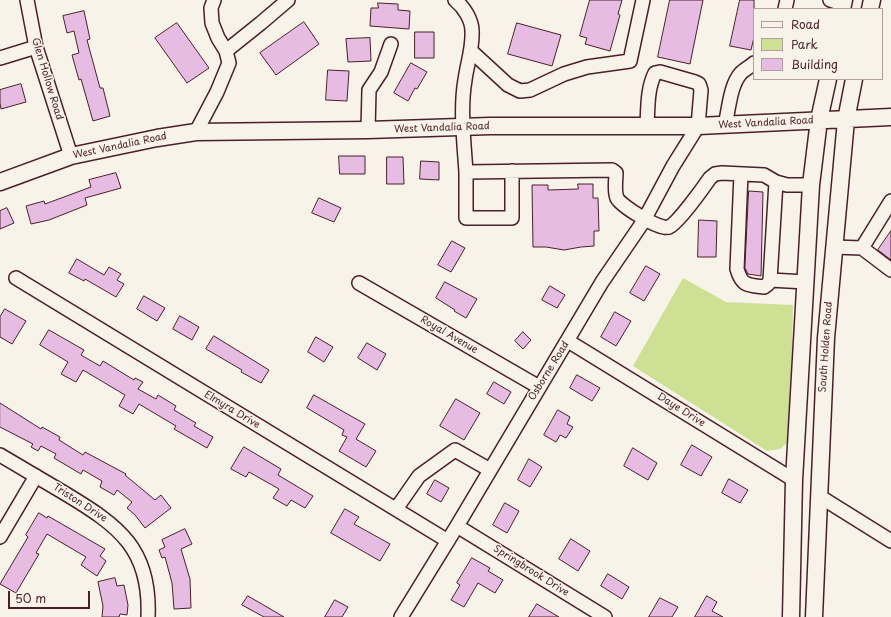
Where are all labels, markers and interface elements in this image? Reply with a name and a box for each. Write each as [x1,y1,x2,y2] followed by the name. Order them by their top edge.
[753,8,883,80] legend
[791,15,820,33] text: Road
[791,35,818,53] text: Park
[29,36,65,122] street label: Glen Hollow Road
[791,55,838,73] text: Building
[718,115,814,131] street label: West Vandalia Road
[394,120,490,136] street label: West Vandalia Road
[72,130,168,162] street label: West Vandalia Road
[817,301,835,393] street label: South Holden Road
[418,314,480,356] street label: Royal Avenue
[526,339,572,403] street label: Osborne Road
[202,389,262,431] street label: Elmyra Drive
[655,390,707,430] street label: Daye Drive
[51,481,109,525] street label: Triston Drive
[491,543,571,599] street label: Springbrook Drive
[10,583,92,609] scale bar
[15,589,46,607] text: 50 m

